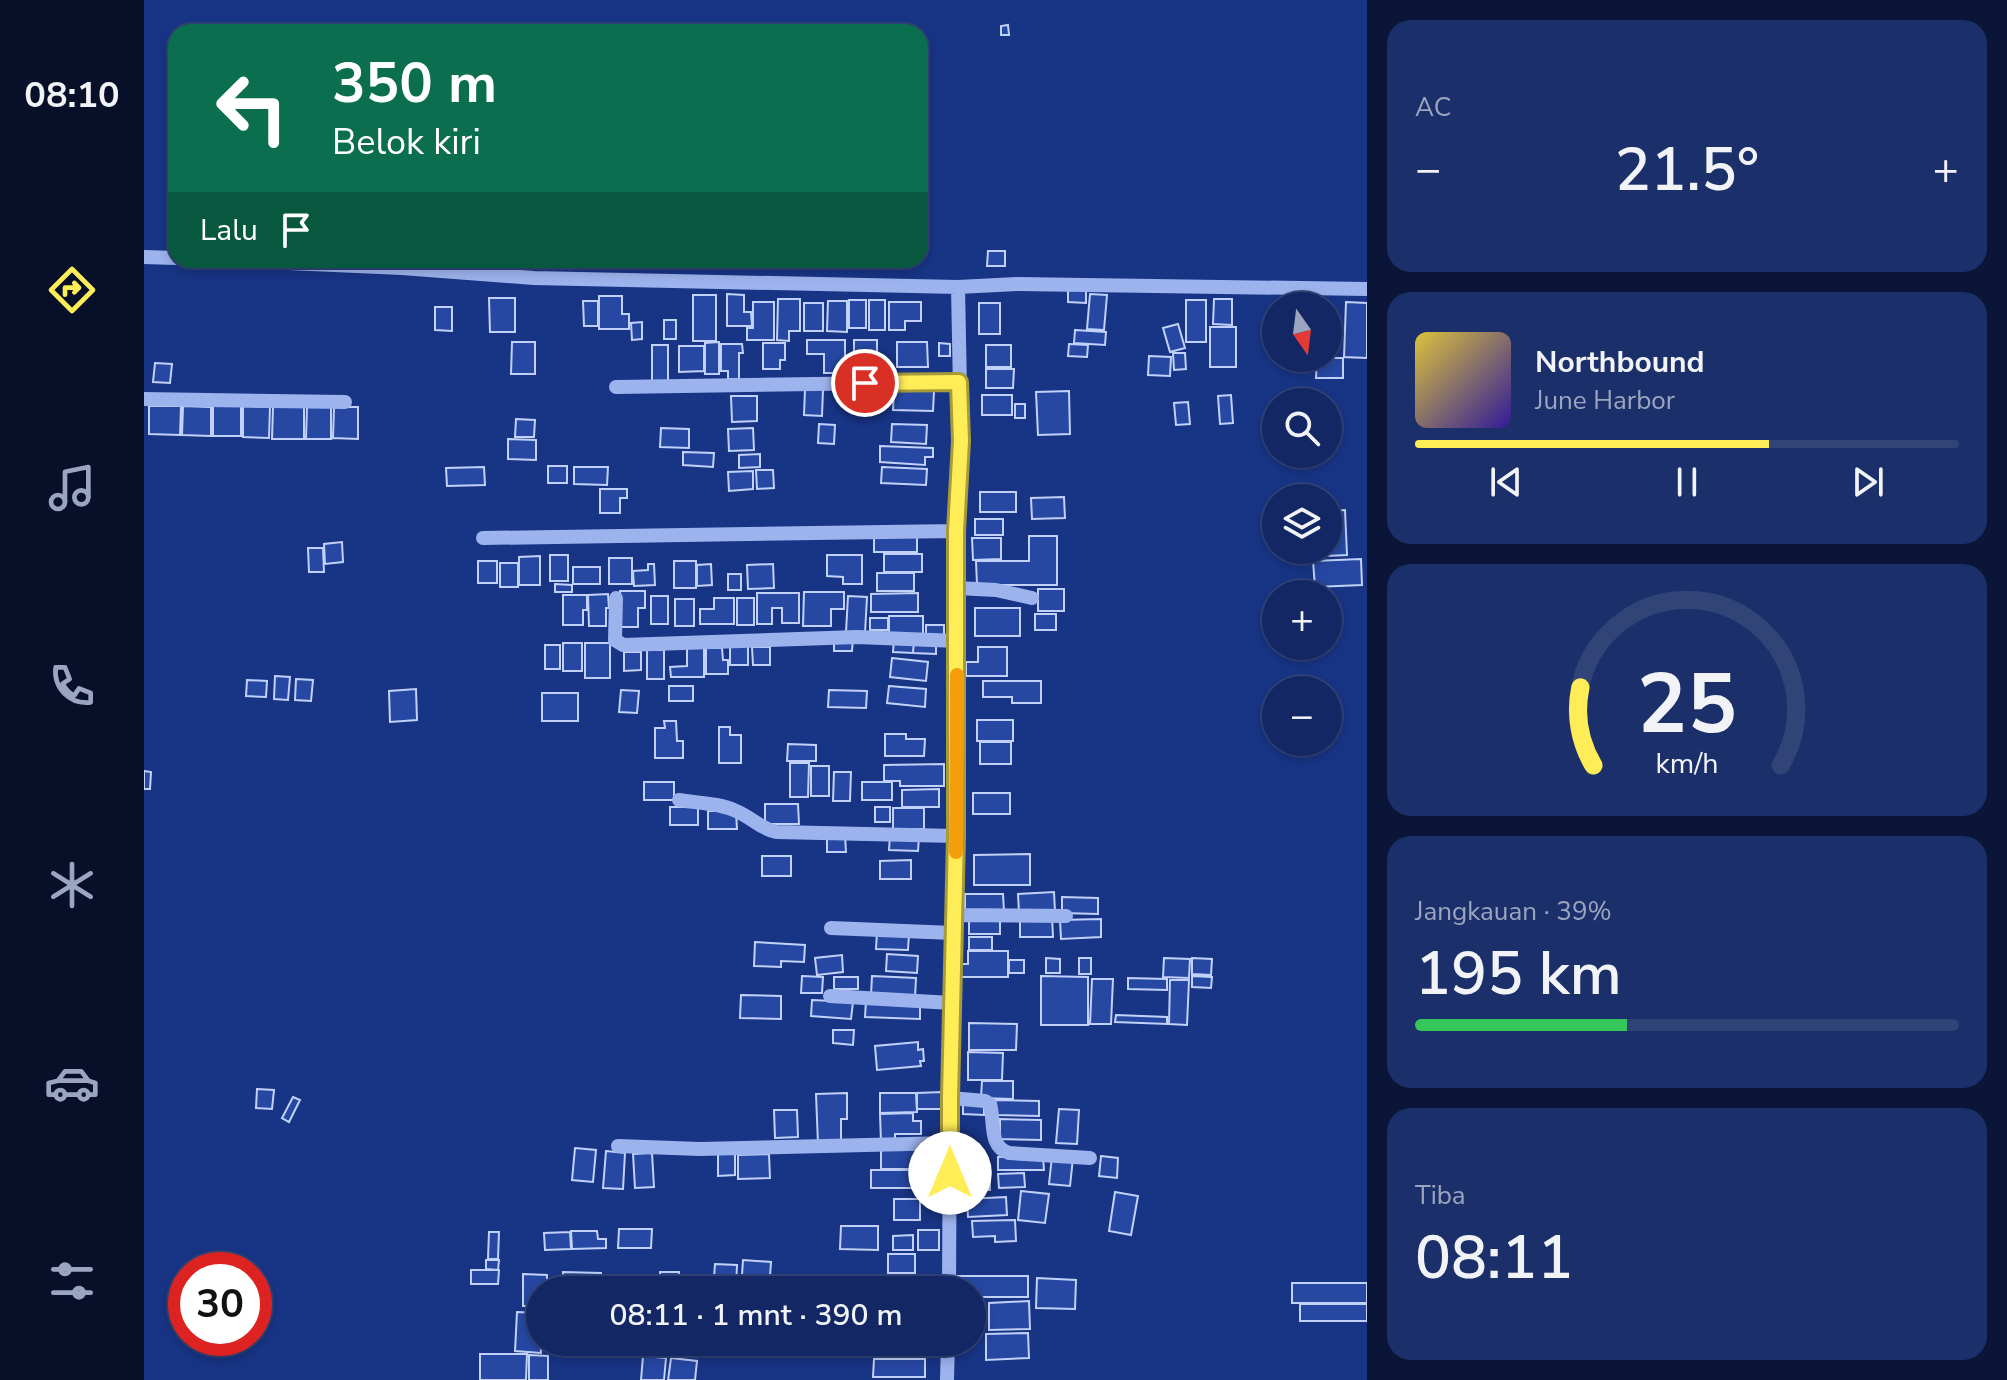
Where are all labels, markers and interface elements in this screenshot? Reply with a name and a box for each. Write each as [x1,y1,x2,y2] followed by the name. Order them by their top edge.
[332,45,497,122] text: 350 m
[200,56,304,160] icon: left
[24,71,120,120] text: 08:10
[1415,90,1451,125] text: AC
[332,118,481,167] text: Belok kiri
[1615,129,1759,211] text: 21.5°
[1415,140,1441,200] text: −
[1933,140,1959,200] text: +
[274,208,318,252] icon: arrive
[200,210,258,251] text: Lalu
[44,262,100,318] icon: directions
[1262,292,1342,372] north arrow
[1262,292,1342,756] map controls
[1535,342,1705,383] text: Northbound
[831,349,899,417] pin
[843,361,887,405] icon: arrive
[1535,383,1675,418] text: June Harbor
[1262,388,1342,468] button: search
[44,460,100,516] icon: music
[1484,460,1528,504] icon: previous
[1665,460,1709,504] icon: pause
[1846,460,1890,504] icon: next
[1262,484,1342,564] button: layers
[1262,580,1342,660] button: +
[1637,648,1737,761] text: 25
[44,658,100,714] icon: phone
[1262,676,1342,756] button: −
[1656,744,1718,783] text: km/h
[44,857,100,913] icon: climate
[1415,894,1612,929] text: Jangkauan · 39%
[1415,933,1622,1015] text: 195 km
[44,1055,100,1111] icon: car
[908,1131,992,1215] position arrow
[1415,1178,1466,1213] text: Tiba
[1415,1217,1573,1299] text: 08:11
[168,1252,272,1356] speed limit sign: 30
[44,1253,100,1309] icon: filters
[610,1295,902,1336] text: 08:11 · 1 mnt · 390 m

